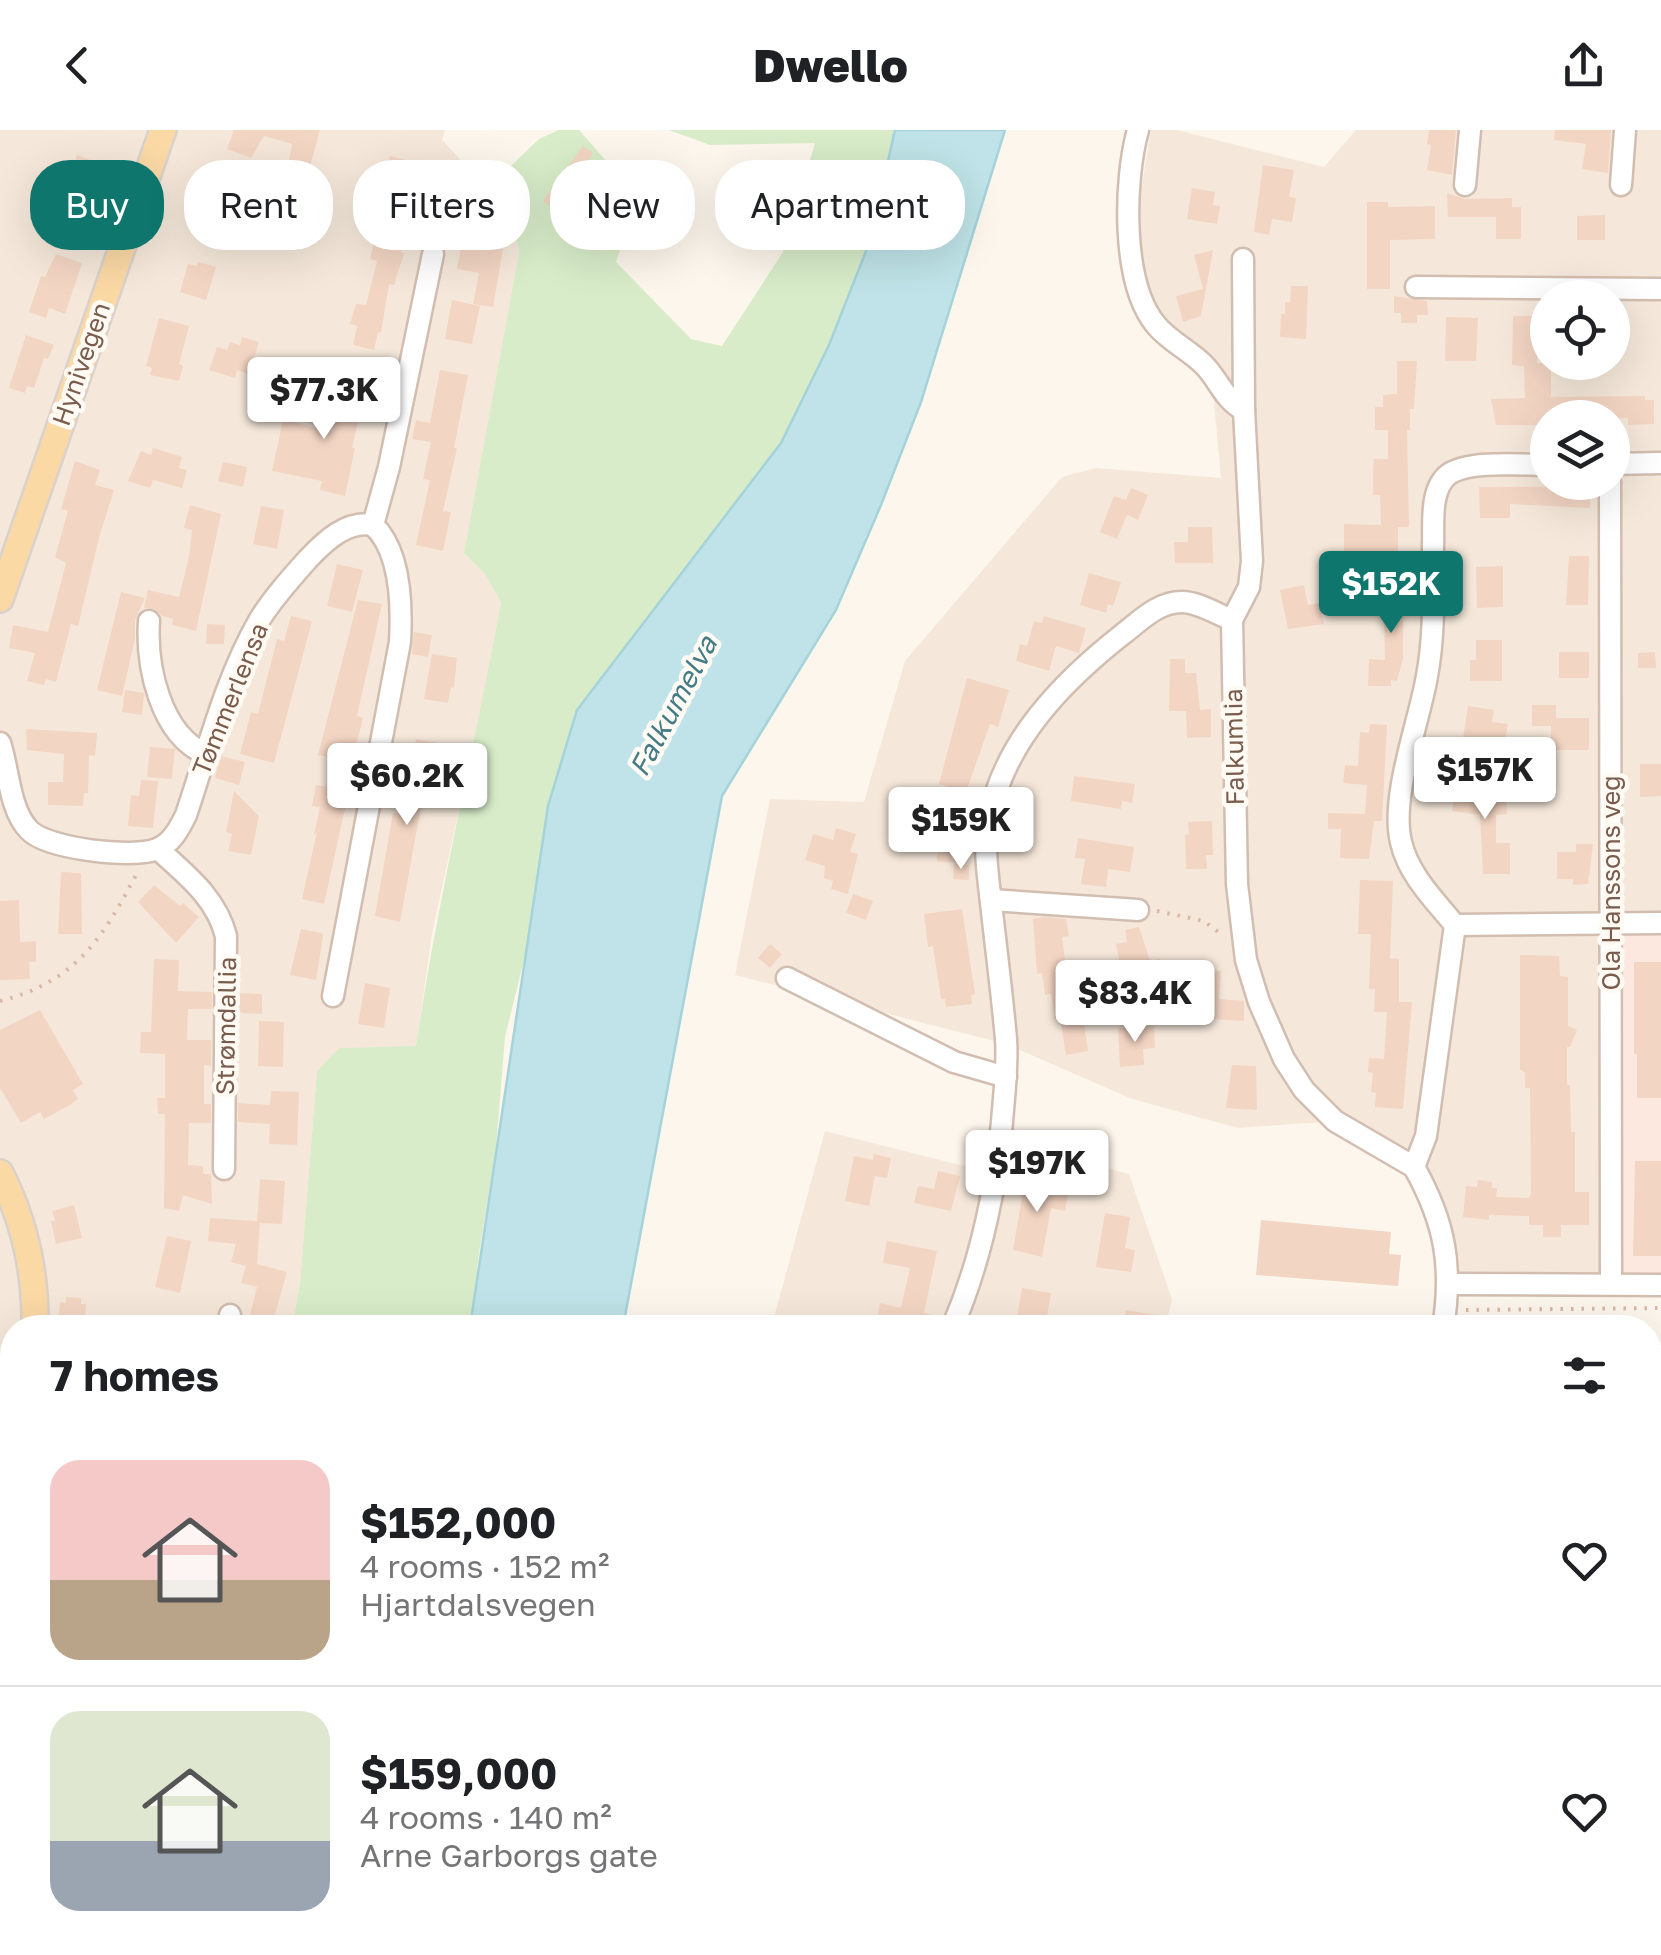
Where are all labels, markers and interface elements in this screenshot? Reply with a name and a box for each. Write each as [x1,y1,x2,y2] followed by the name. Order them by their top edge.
[50,38,105,93] icon: back
[753,38,908,92] text: Dwello
[1556,38,1611,93] icon: share
[30,160,164,250] chip: Buy
[184,160,333,250] chip: Rent
[353,160,530,250] chip: Filters
[550,160,695,250] chip: New
[715,160,965,250] chip: Apartment
[1530,280,1630,500] map controls
[1530,280,1630,380] button: locate
[45,298,116,430] street label: Hynivegen
[243,357,405,442] pin: $77.3K
[269,370,379,408] text: $77.3K
[1530,400,1630,500] button: layers
[1321,551,1461,636] pin: $152K
[1341,564,1441,602] text: $152K
[185,618,274,780] street label: Tømmerlensa
[622,629,724,781] water label: Falkumelva
[1217,688,1250,806] street label: Falkumlia
[1415,737,1555,822] pin: $157K
[326,743,488,828] pin: $60.2K
[1436,750,1534,788] text: $157K
[349,756,465,794] text: $60.2K
[1595,775,1626,991] street label: Ola Hanssons veg
[891,787,1031,872] pin: $159K
[911,800,1011,838] text: $159K
[209,957,242,1095] street label: Strømdallia
[1054,960,1216,1045] pin: $83.4K
[1078,973,1192,1011] text: $83.4K
[967,1130,1107,1215] pin: $197K
[988,1143,1086,1181] text: $197K
[1557,1348,1612,1403] icon: filters
[50,1350,219,1400] text: 7 homes
[360,1497,556,1547] text: $152,000
[130,1500,250,1620] icon: home
[1557,1533,1612,1588] icon: heart
[360,1547,609,1585] text: 4 rooms · 152 m²
[360,1585,596,1623] text: Hjartdalsvegen
[360,1748,557,1798] text: $159,000
[130,1751,250,1871] icon: home
[1557,1784,1612,1839] icon: heart
[360,1798,612,1836] text: 4 rooms · 140 m²
[360,1836,658,1874] text: Arne Garborgs gate

